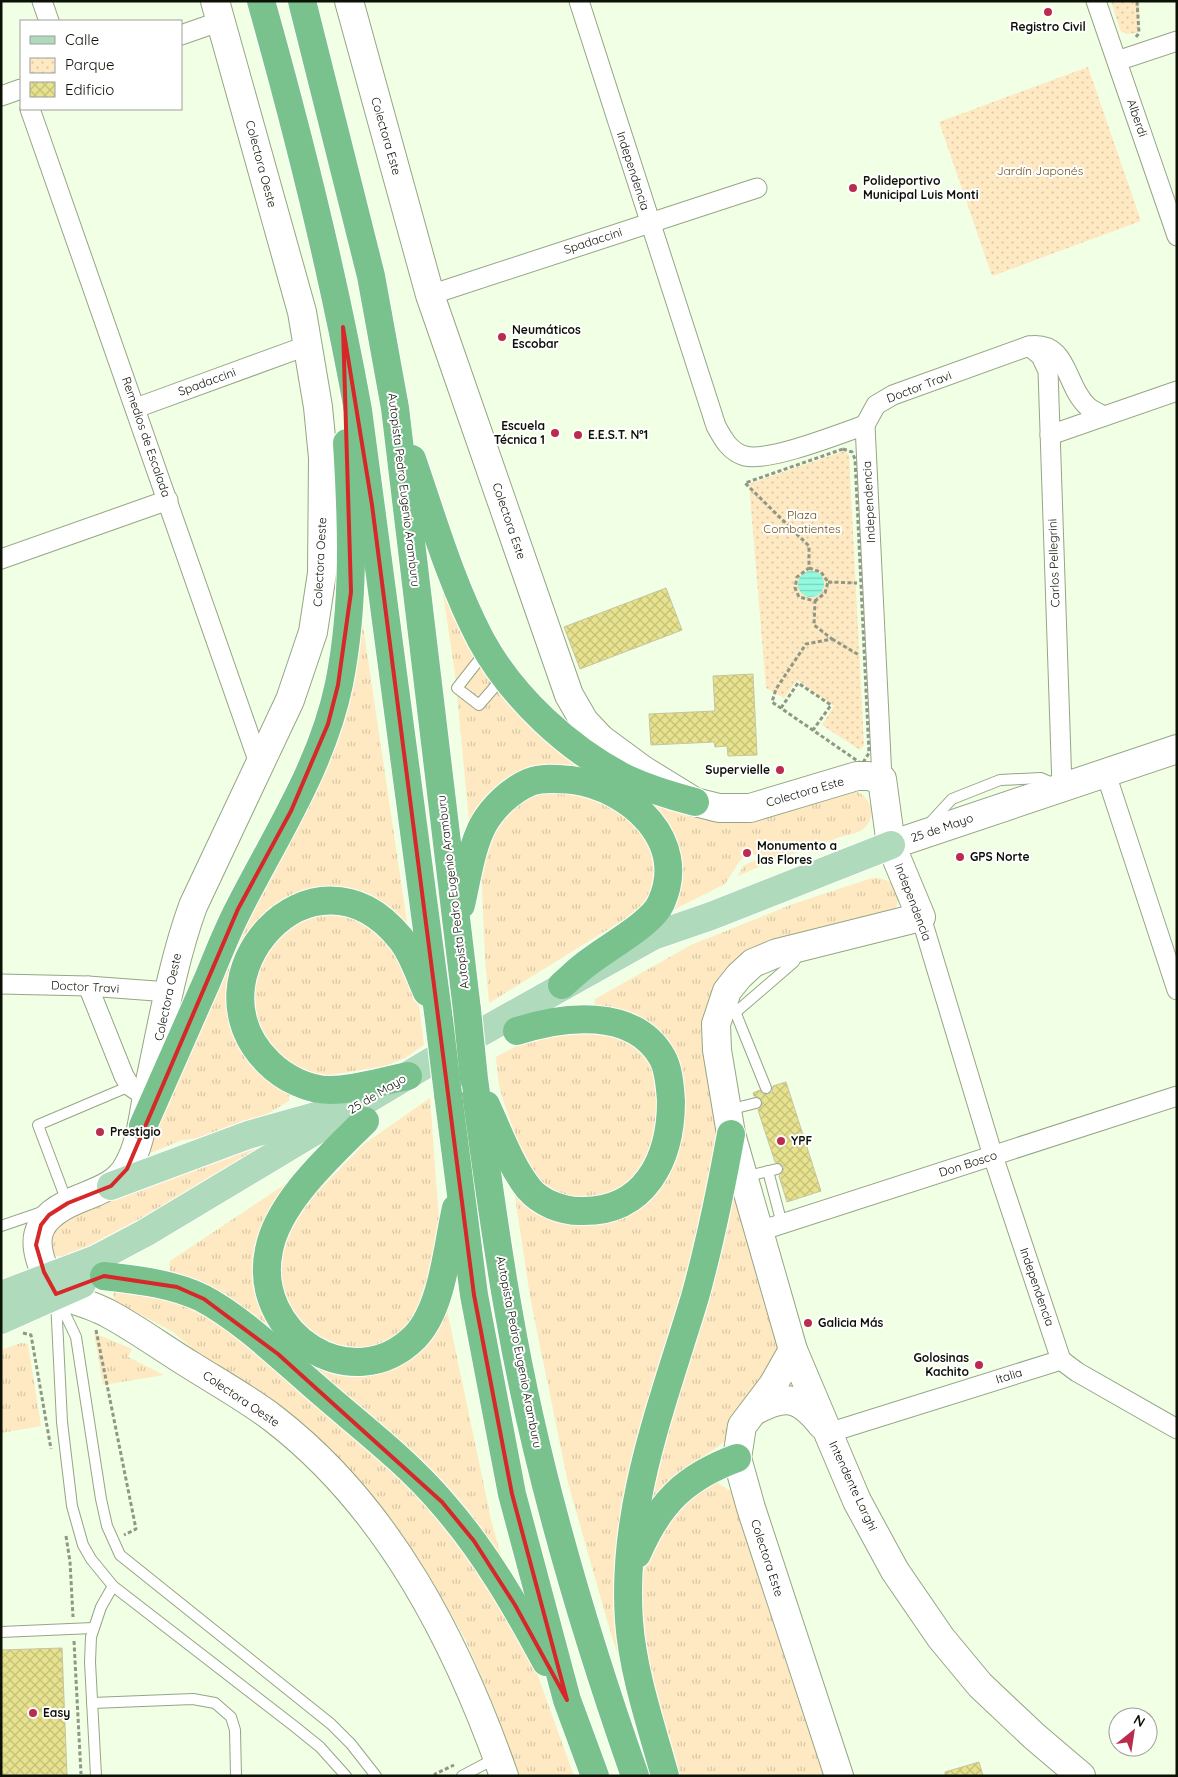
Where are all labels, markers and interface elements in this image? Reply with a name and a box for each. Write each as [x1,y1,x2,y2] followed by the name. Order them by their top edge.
[1042,6,1054,18] marker: Registro Civil
[1010,19,1086,34] place label: Registro Civil
[20,20,182,110] legend
[65,30,99,49] text: Calle
[65,55,115,74] text: Parque
[65,80,114,99] text: Edificio
[368,95,405,177] street label: Colectora Este
[1124,97,1151,139] street label: Alberdi
[243,119,280,209] street label: Colectora Oeste
[614,130,653,212] street label: Independencia
[997,163,1084,178] park label: Jardín Japonés
[863,173,979,202] place label: Polideportivo Municipal Luis Monti
[847,182,859,194] marker: Polideportivo Municipal Luis Monti
[562,224,624,257] street label: Spadaccini
[512,322,581,351] place label: Neumáticos Escobar
[496,331,508,343] marker: Neumáticos Escobar
[176,364,238,399] street label: Spadaccini
[884,367,953,406] street label: Doctor Travi
[119,375,174,499] street label: Remedios de Escalada
[385,392,424,588] street label: Autopista Pedro Eugenio Aramburu
[494,418,545,447] place label: Escuela Técnica 1
[549,427,561,439] marker: Escuela Técnica 1
[588,427,648,442] place label: E.E.S.T. Nº1
[572,429,584,441] marker: E.E.S.T. Nº1
[859,461,878,543] street label: Independencia
[489,480,530,561] street label: Colectora Este
[763,507,841,536] park label: Plaza Combatientes
[310,517,329,607] street label: Colectora Oeste
[1044,518,1063,608] street label: Carlos Pellegrini
[705,762,770,777] place label: Supervielle
[774,764,786,776] marker: Supervielle
[764,773,846,810] street label: Colectora Este
[433,794,472,990] street label: Autopista Pedro Eugenio Aramburu
[909,810,975,845] street label: 25 de Mayo
[757,838,837,867] place label: Monumento a las Flores
[741,847,753,859] marker: Monumento a las Flores
[970,849,1030,864] place label: GPS Norte
[954,851,966,863] marker: GPS Norte
[892,861,935,943] street label: Independencia
[151,951,184,1042] street label: Colectora Oeste
[50,977,120,996] street label: Doctor Travi
[345,1070,408,1117] street label: 25 de Mayo
[110,1124,161,1139] place label: Prestigio
[94,1126,106,1138] marker: Prestigio
[791,1133,812,1148] place label: YPF
[775,1135,787,1147] marker: YPF
[937,1147,999,1180] street label: Don Bosco
[1017,1246,1058,1328] street label: Independencia
[494,1255,545,1449] street label: Autopista Pedro Eugenio Aramburu
[818,1315,883,1330] place label: Galicia Más
[802,1317,814,1329] marker: Galicia Más
[913,1350,970,1379] place label: Golosinas Kachito
[973,1359,985,1371] marker: Golosinas Kachito
[994,1364,1024,1387] street label: Italia
[200,1367,283,1430] street label: Colectora Oeste
[826,1438,881,1533] street label: Intendente Larghi
[748,1517,787,1599] street label: Colectora Este
[43,1705,70,1720] place label: Easy
[27,1707,39,1719] marker: Easy
[1108,1707,1158,1757] north arrow
[1131,1710,1148,1731] text: N

